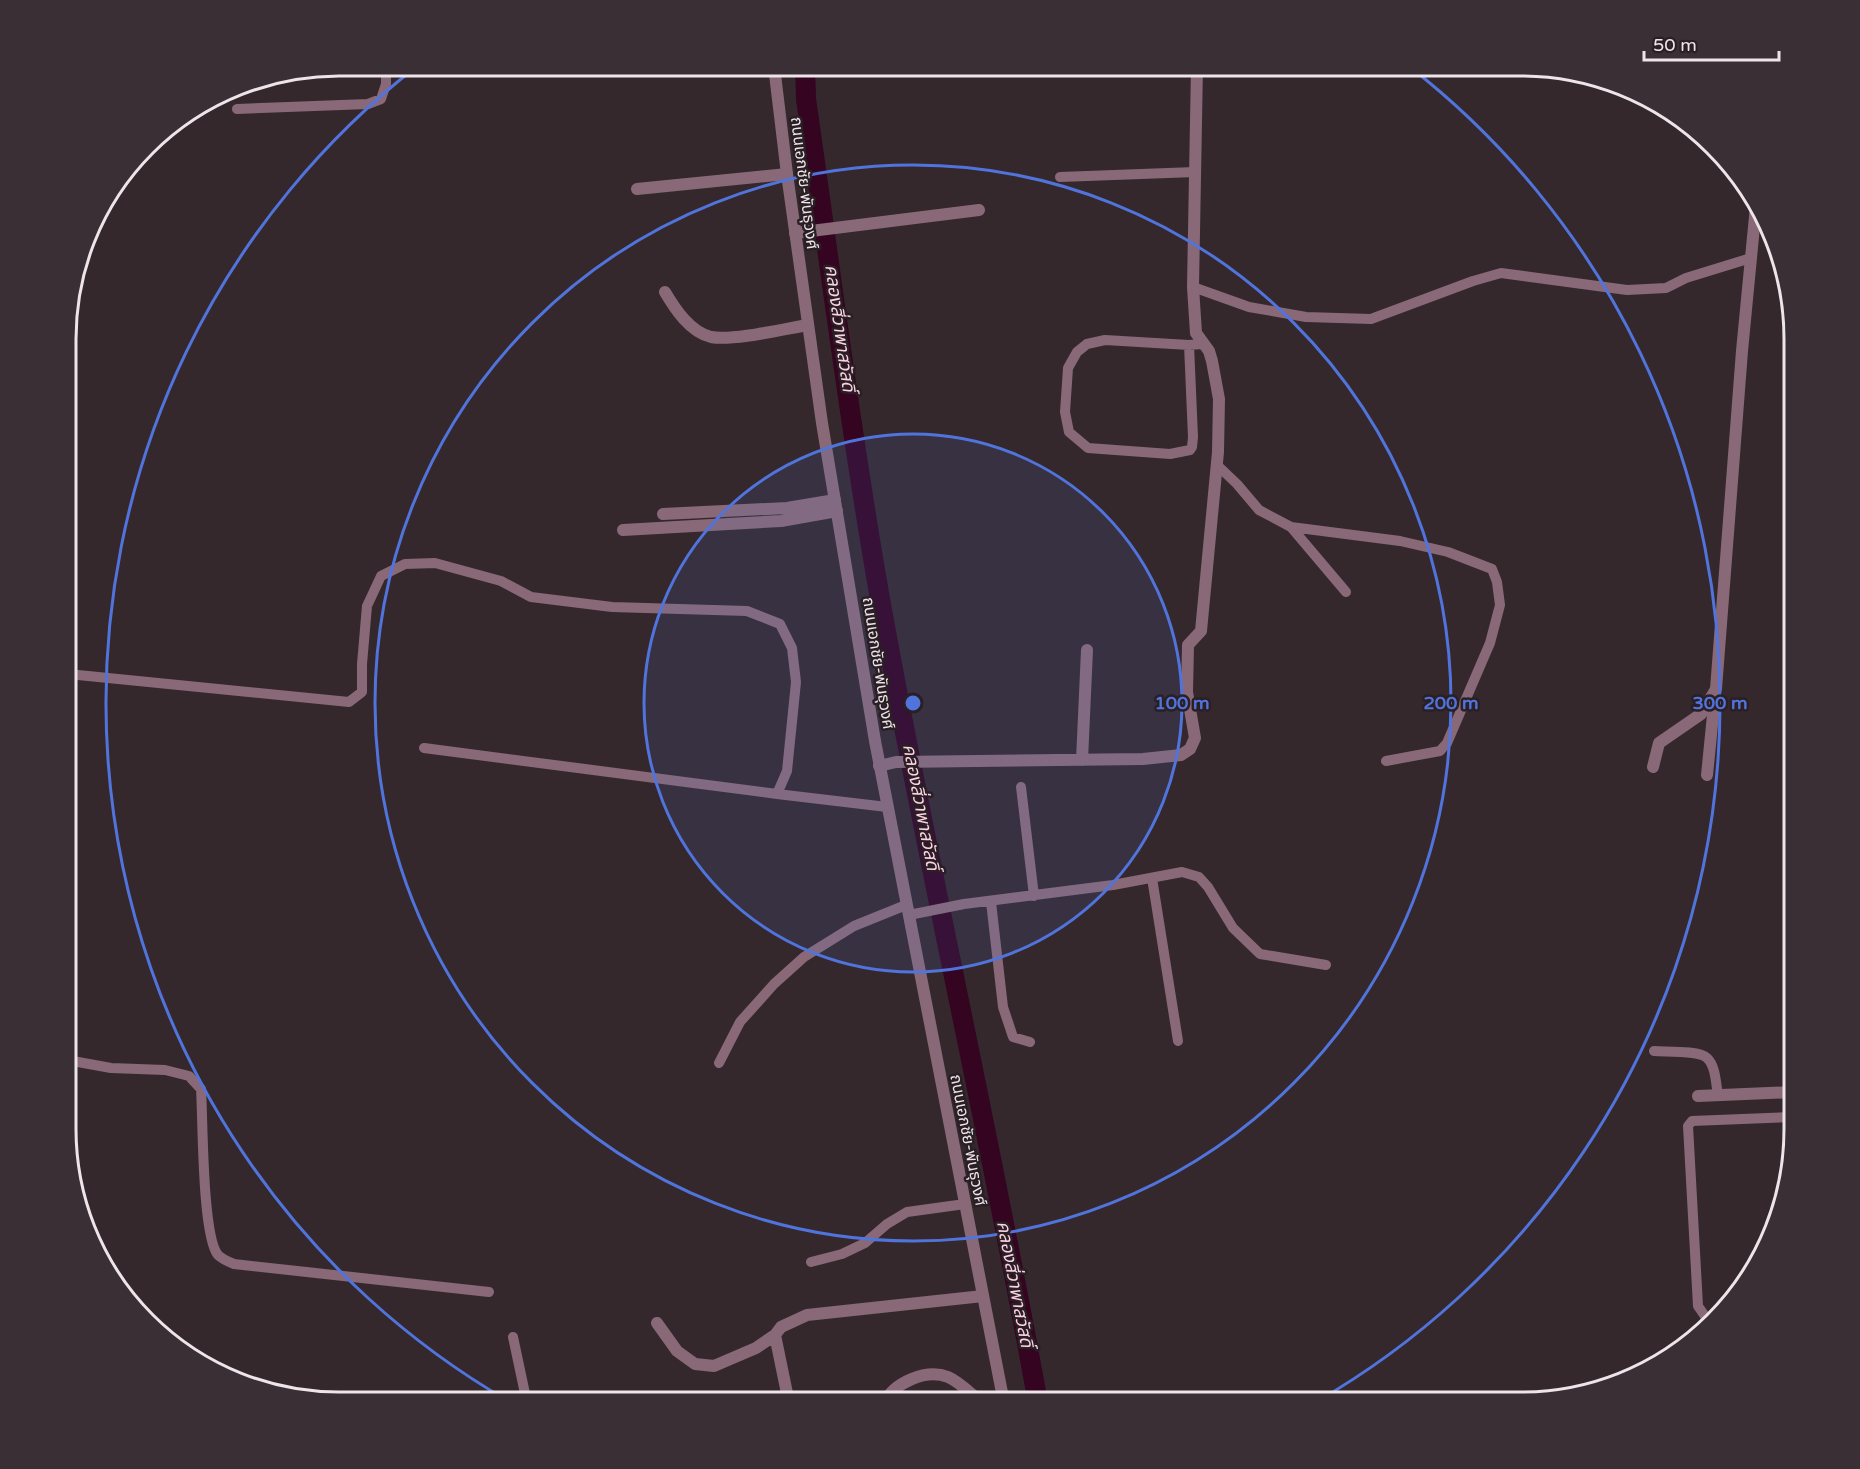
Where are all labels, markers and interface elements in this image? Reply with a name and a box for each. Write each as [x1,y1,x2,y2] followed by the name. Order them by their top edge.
[1644,24,1779,62] scale bar
[1653,34,1697,56] text: 50 m
[786,116,822,251] street label: ถนนเอกชัย-พันธุวงศ์
[820,263,862,398] water label: คลองสี่วาพาสวัสดิ์
[858,596,898,731] street label: ถนนเอกชัย-พันธุวงศ์
[1154,692,1210,714] text: 100 m
[1423,692,1479,714] text: 200 m
[1692,692,1748,714] text: 300 m
[903,693,923,713] centre of rings
[898,742,947,877] water label: คลองสี่วาพาสวัสดิ์
[945,1073,991,1208] street label: ถนนเอกชัย-พันธุวงศ์
[992,1219,1041,1354] water label: คลองสี่วาพาสวัสดิ์

